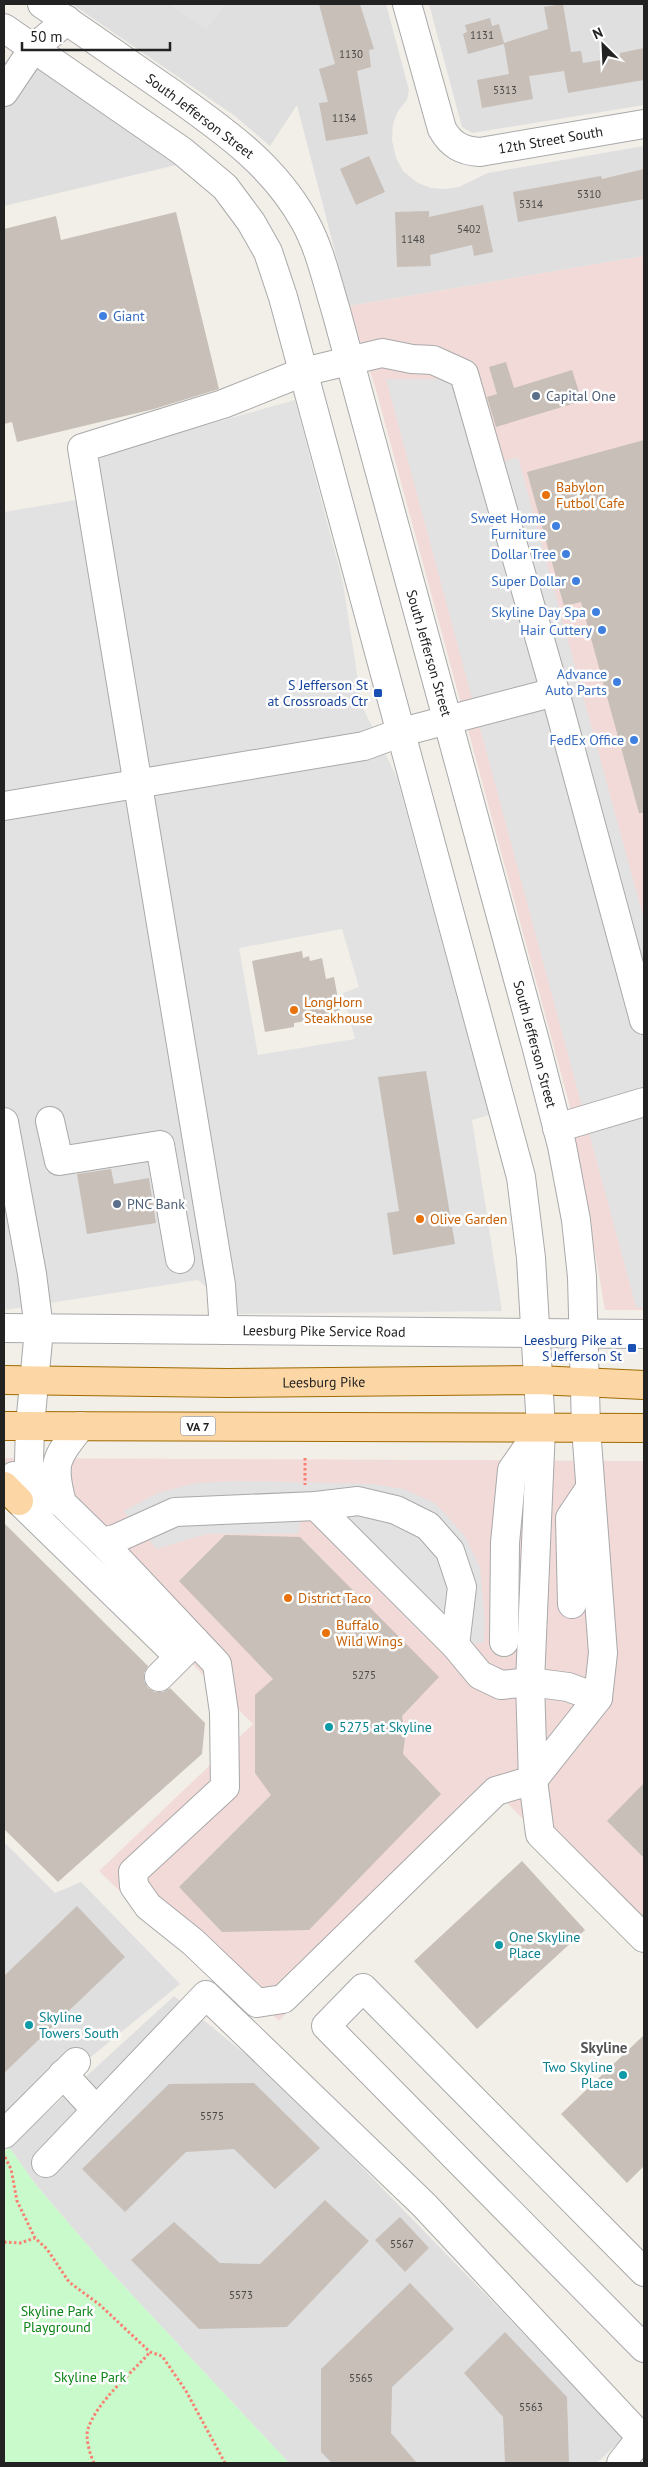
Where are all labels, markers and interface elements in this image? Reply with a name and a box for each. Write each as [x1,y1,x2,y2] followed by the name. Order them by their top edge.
[22,20,170,52] scale bar
[578,20,628,70] north arrow
[590,23,606,43] text: N
[30,27,63,46] text: 50 m
[470,28,494,42] house number: 1131
[339,47,363,61] house number: 1130
[142,69,258,163] street label: South Jefferson Street
[493,83,517,97] house number: 5313
[332,111,356,125] house number: 1134
[497,122,604,158] street label: 12th Street South
[577,187,601,201] house number: 5310
[519,197,543,211] house number: 5314
[457,222,481,236] house number: 5402
[401,232,425,246] house number: 1148
[113,307,145,325] place label: Giant
[97,310,109,322] marker: Giant
[546,387,616,405] place label: Capital One
[530,390,542,402] marker: Capital One
[556,478,625,512] place label: Babylon Futbol Cafe
[540,489,552,501] marker: Babylon Futbol Cafe
[470,509,546,543] place label: Sweet Home Furniture
[550,520,562,532] marker: Sweet Home Furniture
[491,545,556,563] place label: Dollar Tree
[560,548,572,560] marker: Dollar Tree
[491,572,566,590] place label: Super Dollar
[570,575,582,587] marker: Super Dollar
[402,588,456,719] street label: South Jefferson Street
[491,603,586,621] place label: Skyline Day Spa
[590,606,602,618] marker: Skyline Day Spa
[520,621,592,639] place label: Hair Cuttery
[596,624,608,636] marker: Hair Cuttery
[545,665,607,699] place label: Advance Auto Parts
[267,676,368,710] place label: S Jefferson St at Crossroads Ctr
[611,676,623,688] marker: Advance Auto Parts
[372,687,384,699] marker: S Jefferson St at Crossroads Ctr
[549,731,624,749] place label: FedEx Office
[628,734,640,746] marker: FedEx Office
[509,978,561,1110] street label: South Jefferson Street
[304,993,373,1027] place label: LongHorn Steakhouse
[288,1004,300,1016] marker: LongHorn Steakhouse
[127,1195,185,1213] place label: PNC Bank
[111,1198,123,1210] marker: PNC Bank
[430,1210,507,1228] place label: Olive Garden
[414,1213,426,1225] marker: Olive Garden
[242,1321,406,1341] street label: Leesburg Pike Service Road
[524,1331,622,1365] place label: Leesburg Pike at S Jefferson St
[626,1342,638,1354] marker: Leesburg Pike at S Jefferson St
[282,1373,365,1391] street label: Leesburg Pike
[180,1416,216,1435] road number: VA 7
[298,1589,371,1607] place label: District Taco
[282,1592,294,1604] marker: District Taco
[336,1616,403,1650] place label: Buffalo Wild Wings
[320,1627,332,1639] marker: Buffalo Wild Wings
[352,1668,376,1682] house number: 5275
[339,1718,432,1736] place label: 5275 at Skyline
[323,1721,335,1733] marker: 5275 at Skyline
[509,1928,580,1962] place label: One Skyline Place
[493,1939,505,1951] marker: One Skyline Place
[39,2008,119,2042] place label: Skyline Towers South
[23,2019,35,2031] marker: Skyline Towers South
[581,2038,628,2057] district label: Skyline
[542,2058,613,2092] place label: Two Skyline Place
[617,2069,629,2081] marker: Two Skyline Place
[200,2109,224,2123] house number: 5575
[390,2237,414,2251] house number: 5567
[229,2288,253,2302] house number: 5573
[21,2302,94,2336] park label: Skyline Park Playground
[54,2368,127,2386] park label: Skyline Park
[349,2371,373,2385] house number: 5565
[519,2400,543,2414] house number: 5563

